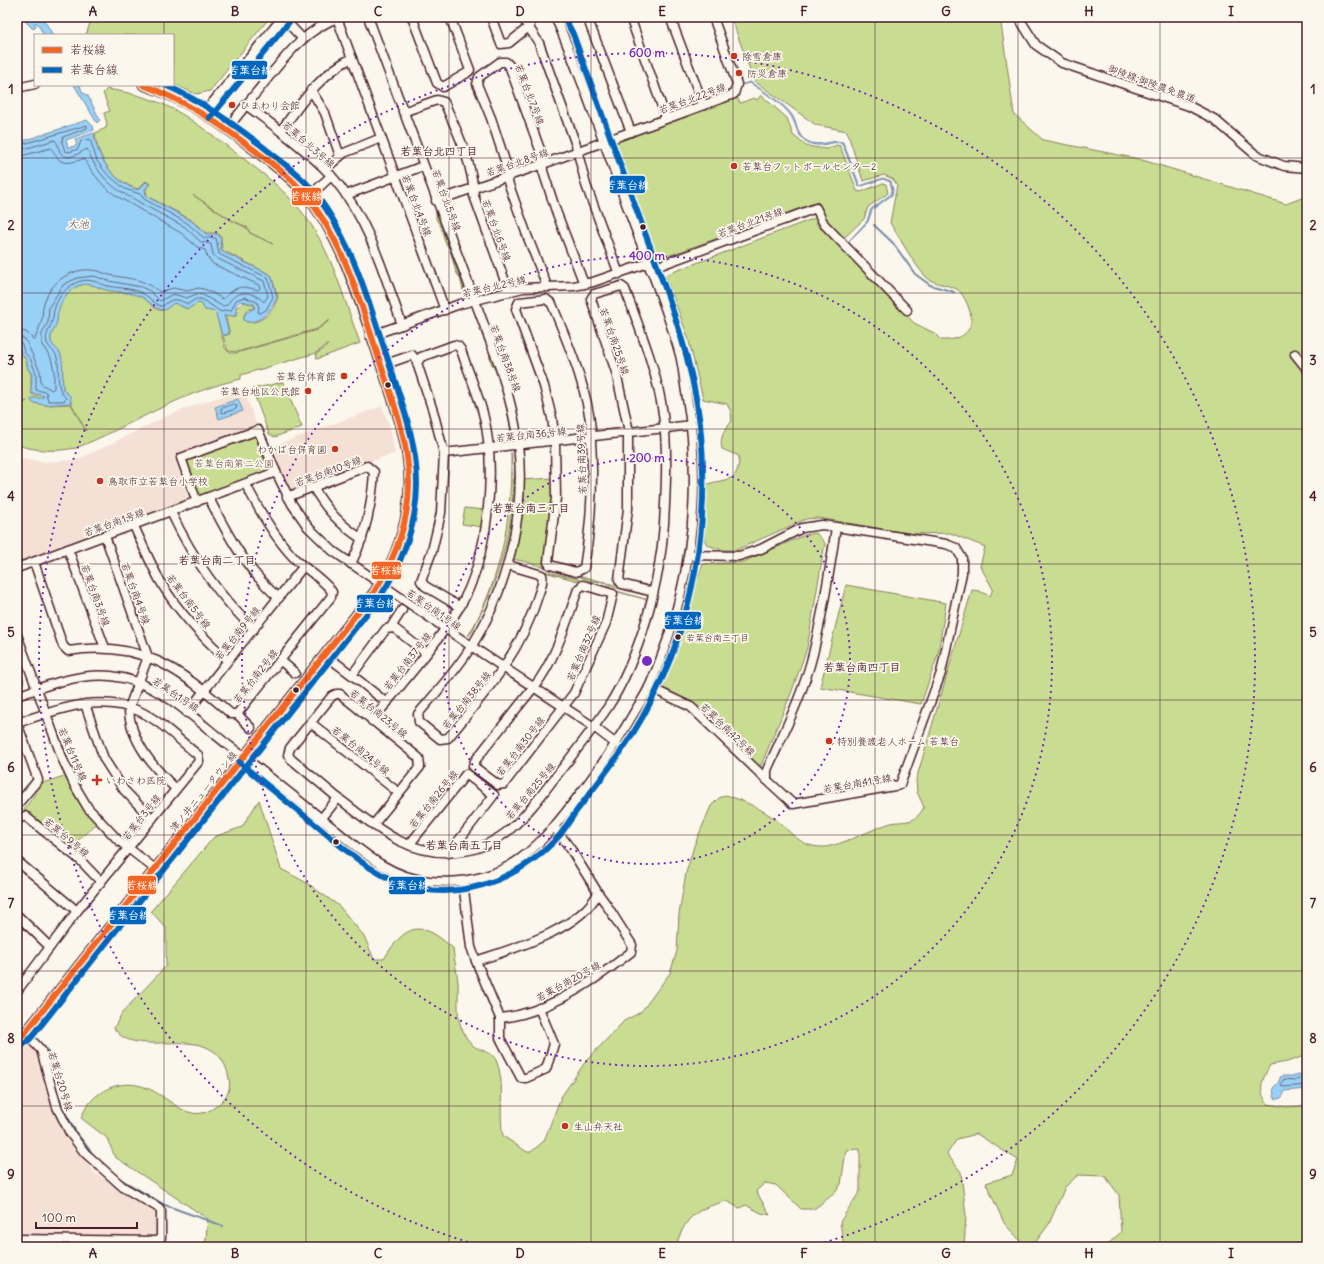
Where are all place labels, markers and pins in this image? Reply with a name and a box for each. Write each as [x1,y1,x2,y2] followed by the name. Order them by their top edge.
[742,50,782,63] place label: 除雪倉庫
[729,51,739,61] marker: 除雪倉庫
[747,67,787,80] place label: 防災倉庫
[734,68,744,78] marker: 防災倉庫
[240,99,300,112] place label: ひまわり会館
[227,100,237,110] marker: ひまわり会館
[742,160,877,173] place label: 若葉台フットボールセンター2
[729,161,739,171] marker: 若葉台フットボールセンター2
[638,222,648,232] unlabelled marker
[276,370,336,383] place label: 若葉台体育館
[339,371,349,381] marker: 若葉台体育館
[383,380,393,390] unlabelled marker
[220,385,300,398] place label: 若葉台地区公民館
[303,386,313,396] marker: 若葉台地区公民館
[257,443,327,456] place label: わかば台保育園
[330,444,340,454] marker: わかば台保育園
[108,475,208,488] place label: 鳥取市立若葉台小学校
[95,476,105,486] marker: 鳥取市立若葉台小学校
[673,632,683,642] marker: 若葉台南三丁目
[686,632,749,643] place label: 若葉台南三丁目
[640,654,654,668] centre of rings
[291,685,301,695] unlabelled marker
[837,735,959,748] place label: 特別養護老人ホーム 若葉台
[824,736,834,746] marker: 特別養護老人ホーム 若葉台
[91,774,103,786] marker: いわさわ医院
[106,774,166,787] place label: いわさわ医院
[331,837,341,847] unlabelled marker
[573,1120,623,1133] place label: 生山弁天社
[560,1121,570,1131] marker: 生山弁天社

